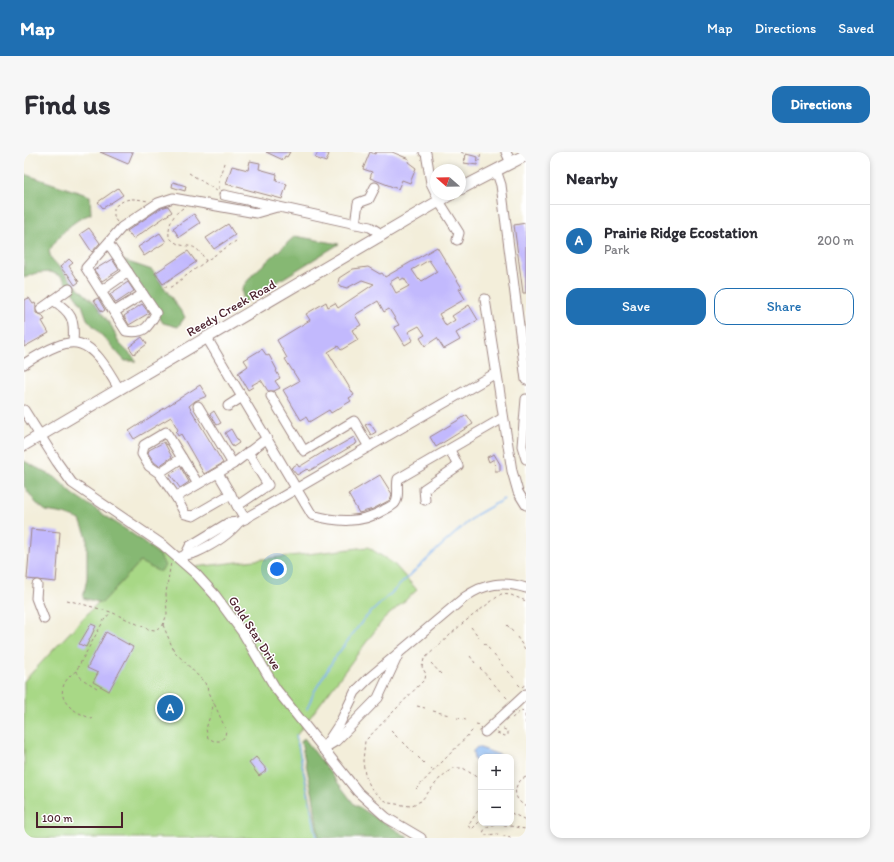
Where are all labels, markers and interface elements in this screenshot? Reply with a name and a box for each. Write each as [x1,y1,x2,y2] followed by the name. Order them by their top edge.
[20,17,55,40] text: Map
[707,20,733,37] text: Map
[755,20,816,37] text: Directions
[838,20,874,37] text: Saved
[772,86,870,123] button: Directions
[24,87,111,121] text: Find us
[430,164,466,200] north arrow
[566,168,618,188] text: Nearby
[604,224,758,242] text: Prairie Ridge Ecostation
[575,233,583,248] text: A
[817,233,854,248] text: 200 m
[604,242,630,257] text: Park
[184,276,278,340] street label: Reedy Creek Road
[566,288,706,325] button: Save
[714,288,854,325] button: Share
[267,559,287,579] your location
[226,593,284,673] street label: Gold Star Drive
[157,693,183,723] pin: A
[478,754,514,826] map controls
[478,754,514,790] button: +
[478,790,514,826] button: −
[36,810,123,829] scale bar
[42,812,72,825] text: 100 m

